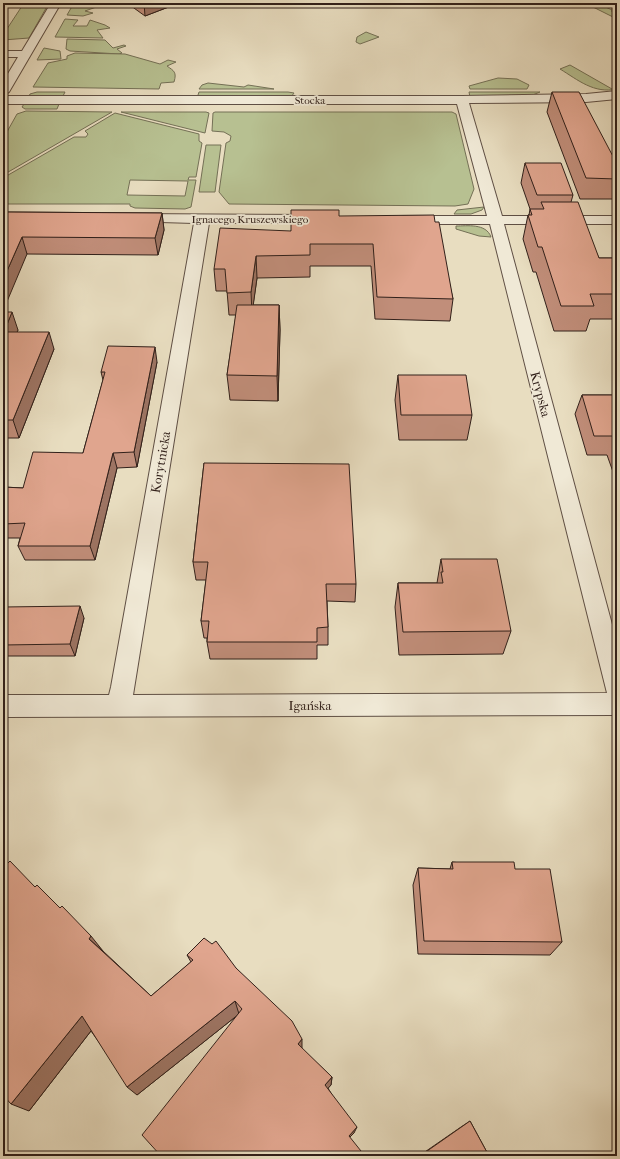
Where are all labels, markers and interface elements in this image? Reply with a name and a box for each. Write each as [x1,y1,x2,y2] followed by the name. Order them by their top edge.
[295,94,326,107] street label: Stocka
[192,213,309,226] street label: Ignacego Kruszewskiego
[527,370,554,419] street label: Krypska
[148,429,173,494] street label: Korytnicka
[289,698,332,713] street label: Igańska

